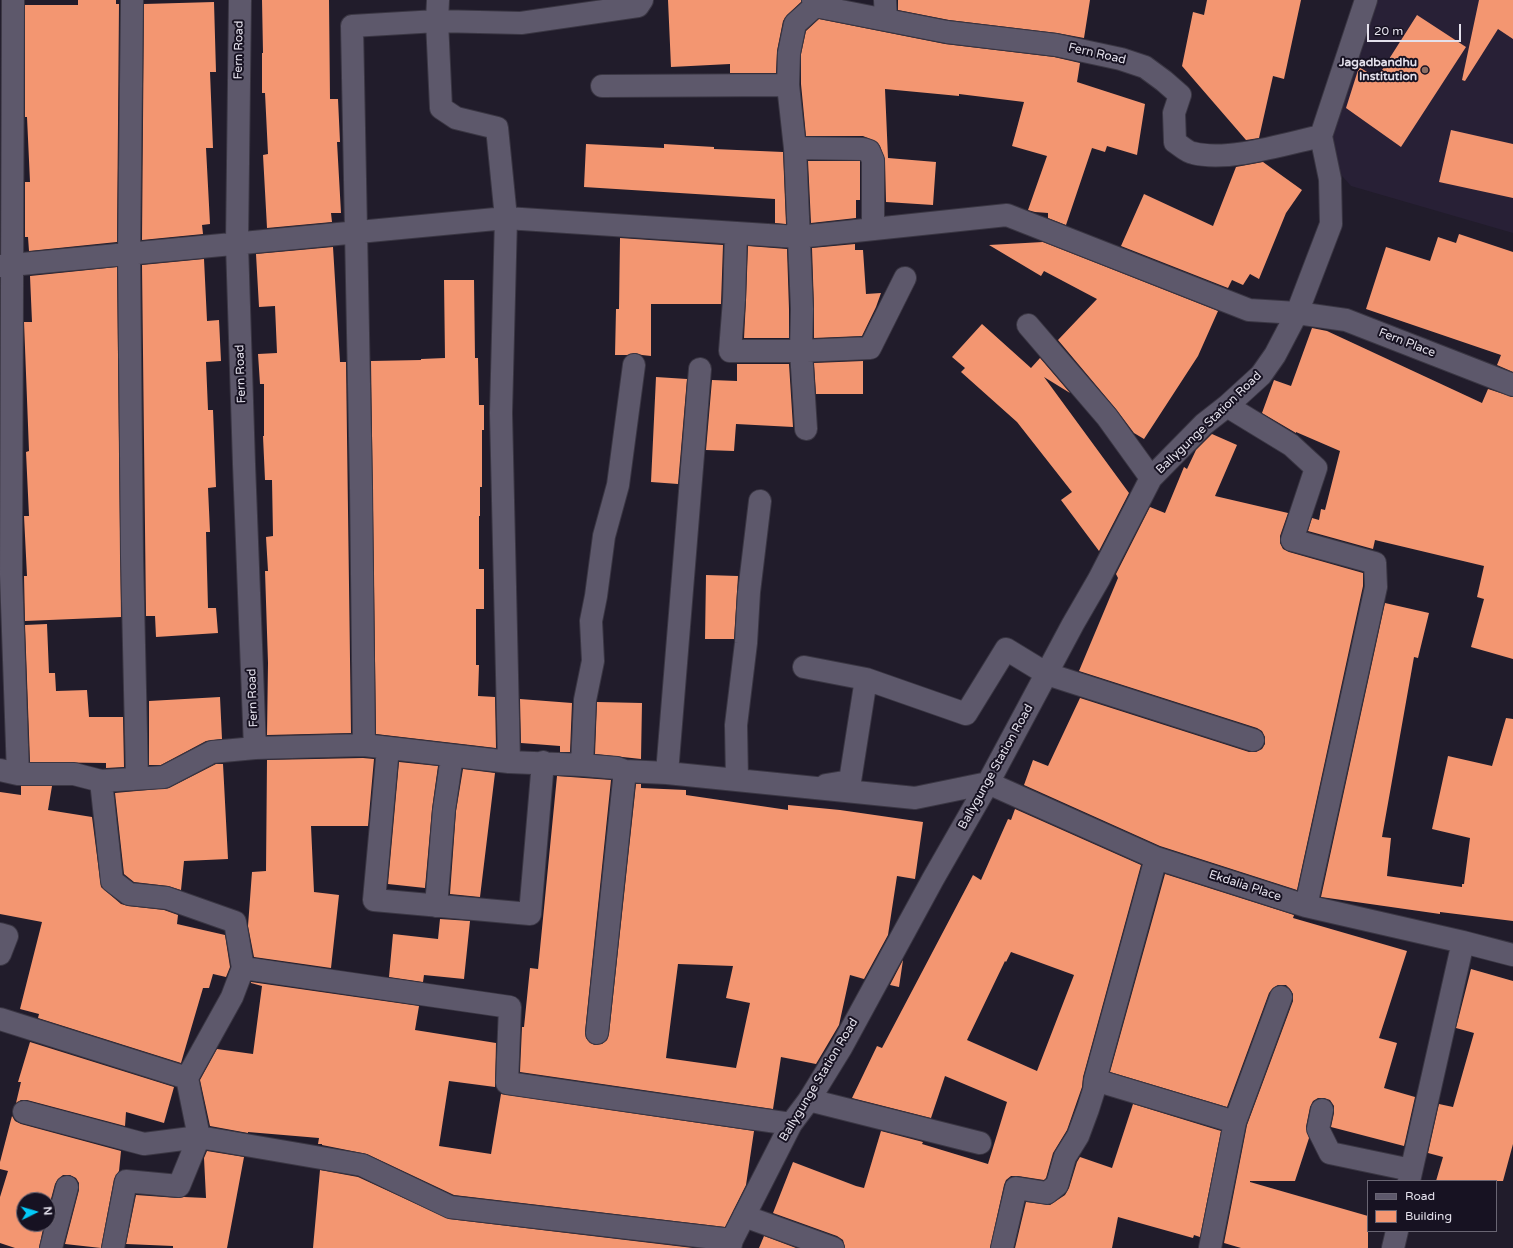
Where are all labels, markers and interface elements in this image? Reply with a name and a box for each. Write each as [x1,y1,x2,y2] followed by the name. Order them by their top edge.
[1369,16,1463,42] scale bar
[231,20,247,80] street label: Fern Road
[1374,24,1403,38] text: 20 m
[1067,40,1127,68] street label: Fern Road
[1339,56,1417,84] place label: Jagadbandhu Institution
[1420,65,1430,75] marker: Jagadbandhu Institution
[1377,326,1437,360] street label: Fern Place
[233,344,249,404] street label: Fern Road
[1153,369,1265,477] street label: Ballygunge Station Road
[245,668,261,728] street label: Fern Road
[956,702,1036,832] street label: Ballygunge Station Road
[1207,868,1283,904] street label: Ekdalia Place
[777,1016,861,1144] street label: Ballygunge Station Road
[1367,1180,1497,1232] legend
[1405,1189,1435,1203] text: Road
[16,1192,56,1232] north arrow
[41,1206,54,1216] text: N
[1405,1209,1452,1223] text: Building

